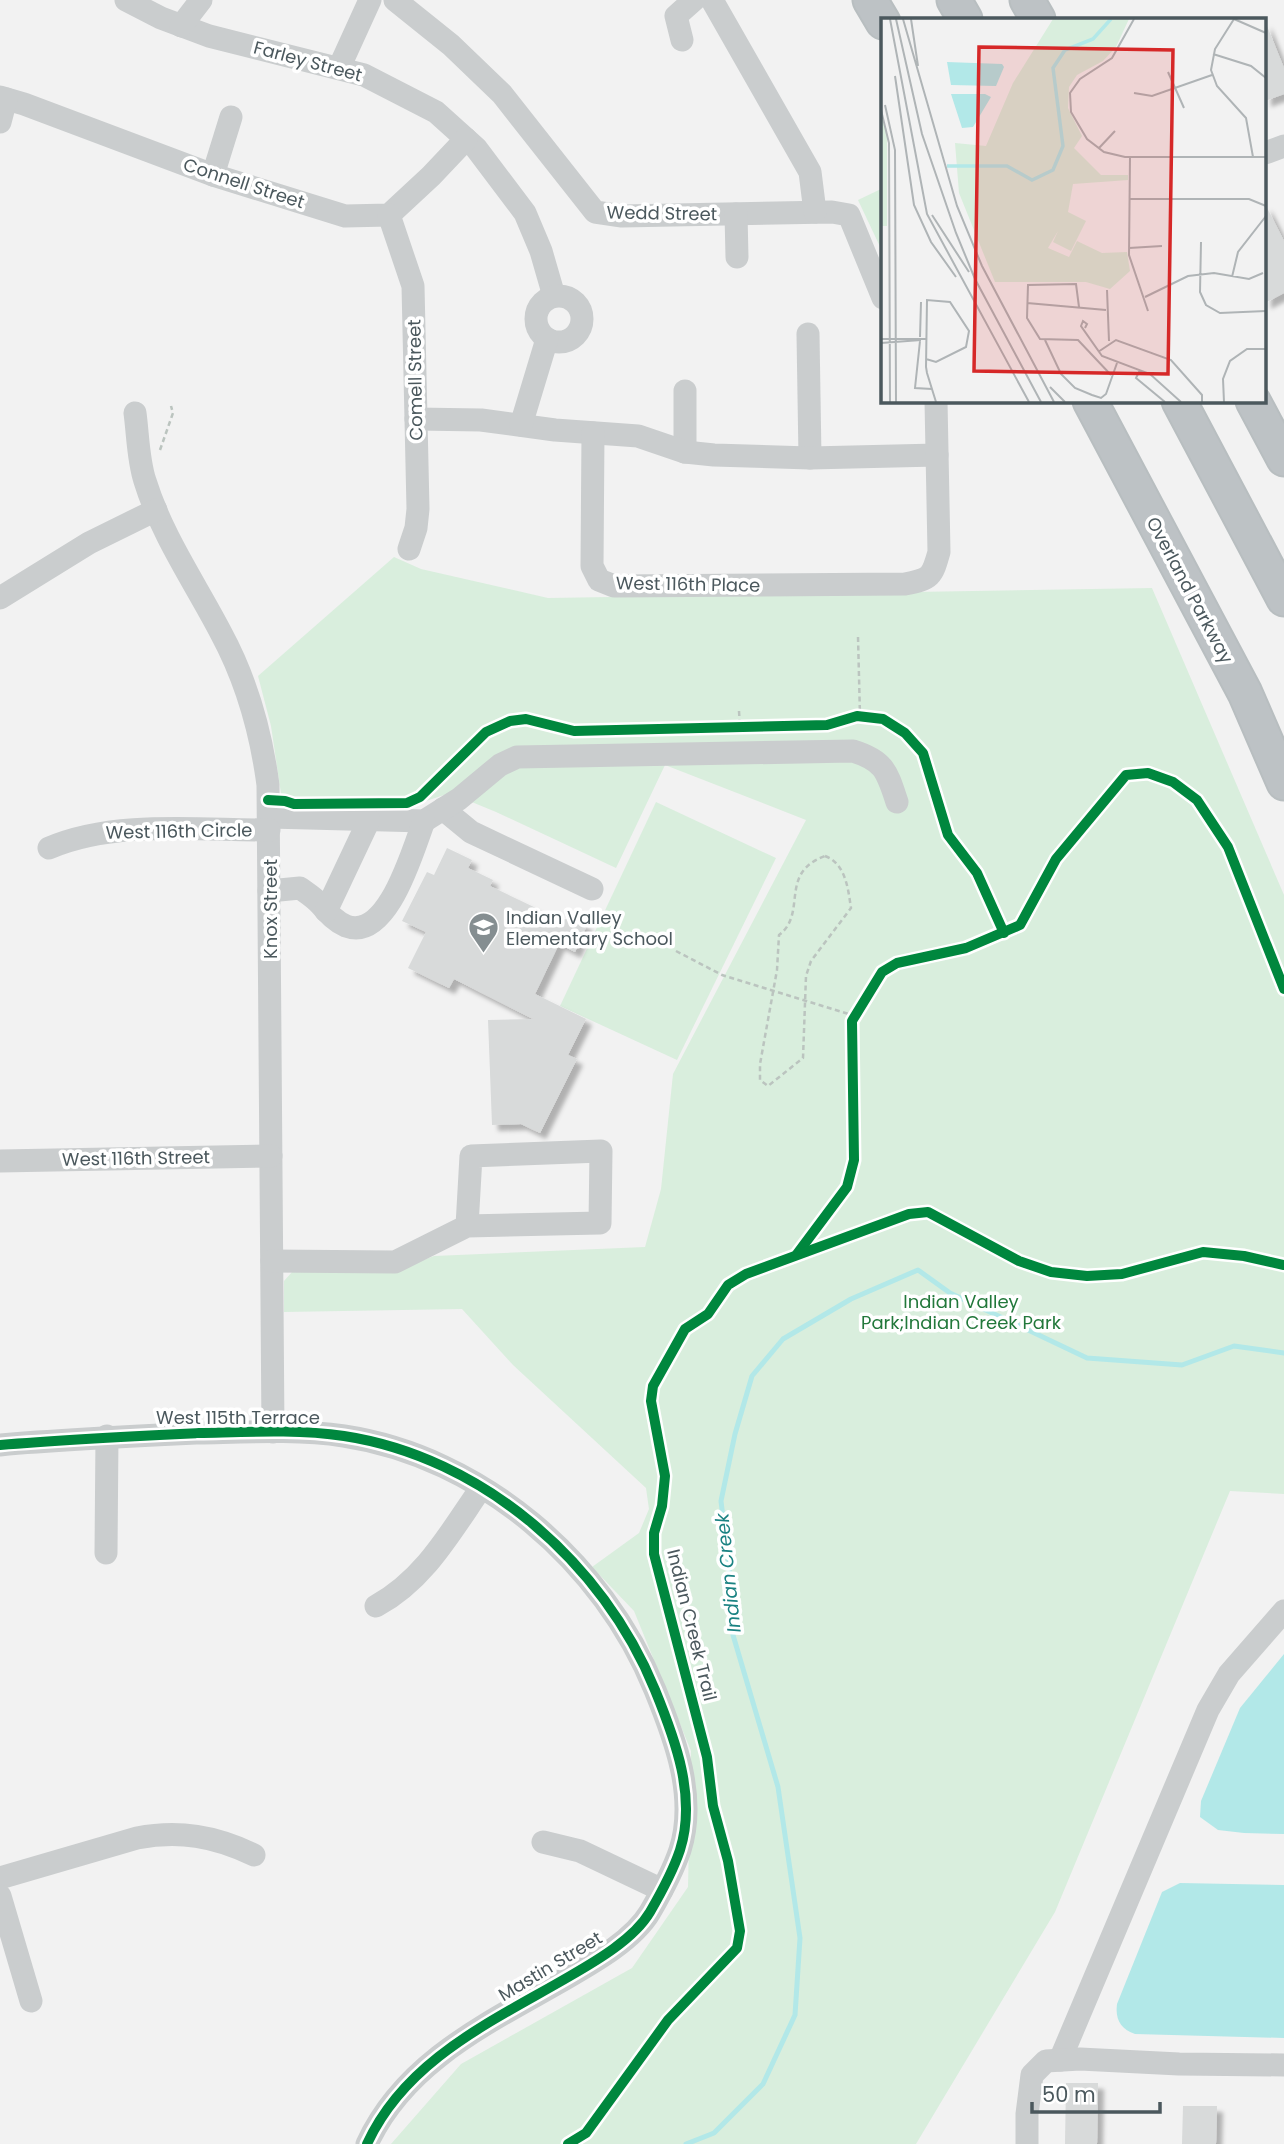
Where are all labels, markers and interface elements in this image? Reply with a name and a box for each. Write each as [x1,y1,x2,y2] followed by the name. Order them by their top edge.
[881,18,1266,402] inset map
[251,35,365,87] street label: Farley Street
[180,152,308,214] street label: Connell Street
[607,200,717,226] street label: Wedd Street
[401,319,429,441] street label: Comell Street
[1141,512,1239,668] street label: Overland Parkway
[616,570,760,598] street label: West 116th Place
[105,817,253,845] street label: West 116th Circle
[258,859,283,959] street label: Knox Street
[506,905,673,951] place label: Indian Valley Elementary School
[466,910,500,954] school or university icon: Indian Valley Elementary School
[62,1144,210,1172] street label: West 116th Street
[861,1289,1062,1335] park label: Indian Valley Park;Indian Creek Park
[156,1405,320,1430] street label: West 115th Terrace
[708,1511,748,1634] water label: Indian Creek
[661,1547,723,1703] street label: Indian Creek Trail
[493,1925,607,2007] street label: Mastin Street
[1032,2070,1160,2114] scale bar
[1042,2080,1096,2109] text: 50 m

